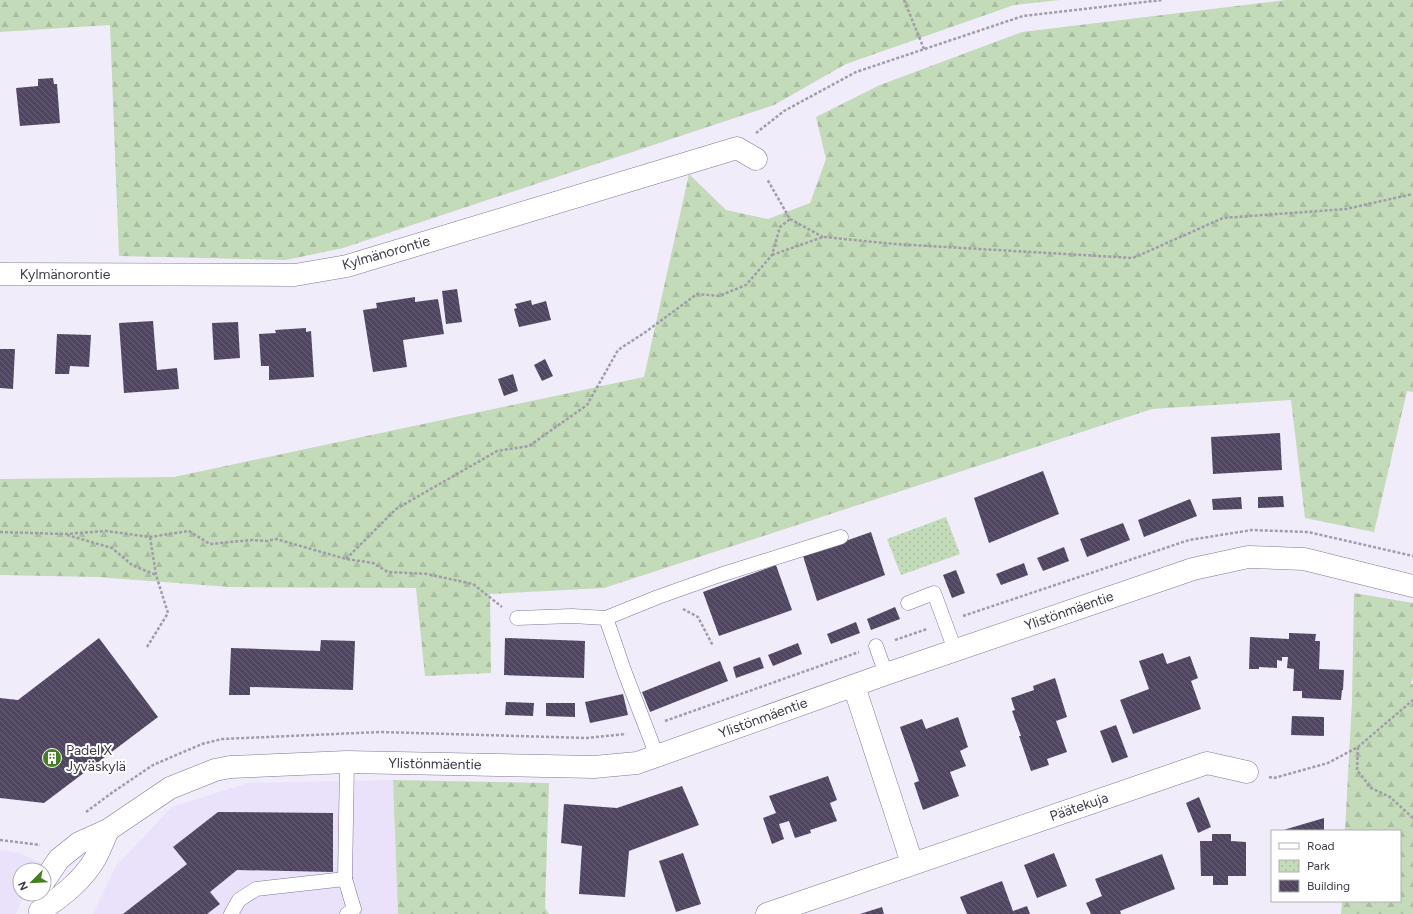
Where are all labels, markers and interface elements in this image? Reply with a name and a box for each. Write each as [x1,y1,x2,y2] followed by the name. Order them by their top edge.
[340,232,432,274] street label: Kylmänorontie
[20,266,111,283] street label: Kylmänorontie
[1022,588,1116,634] street label: Ylistönmäentie
[716,694,810,742] street label: Ylistönmäentie
[66,742,126,775] place label: Padel X Jyväskylä
[41,747,63,769] building icon: Padel X Jyväskylä
[388,755,482,773] street label: Ylistönmäentie
[1047,789,1111,825] street label: Päätekuja
[1271,830,1401,902] legend
[1307,839,1335,853] text: Road
[1307,859,1330,873] text: Park
[12,862,52,902] north arrow
[16,879,31,892] text: N
[1307,879,1350,893] text: Building

